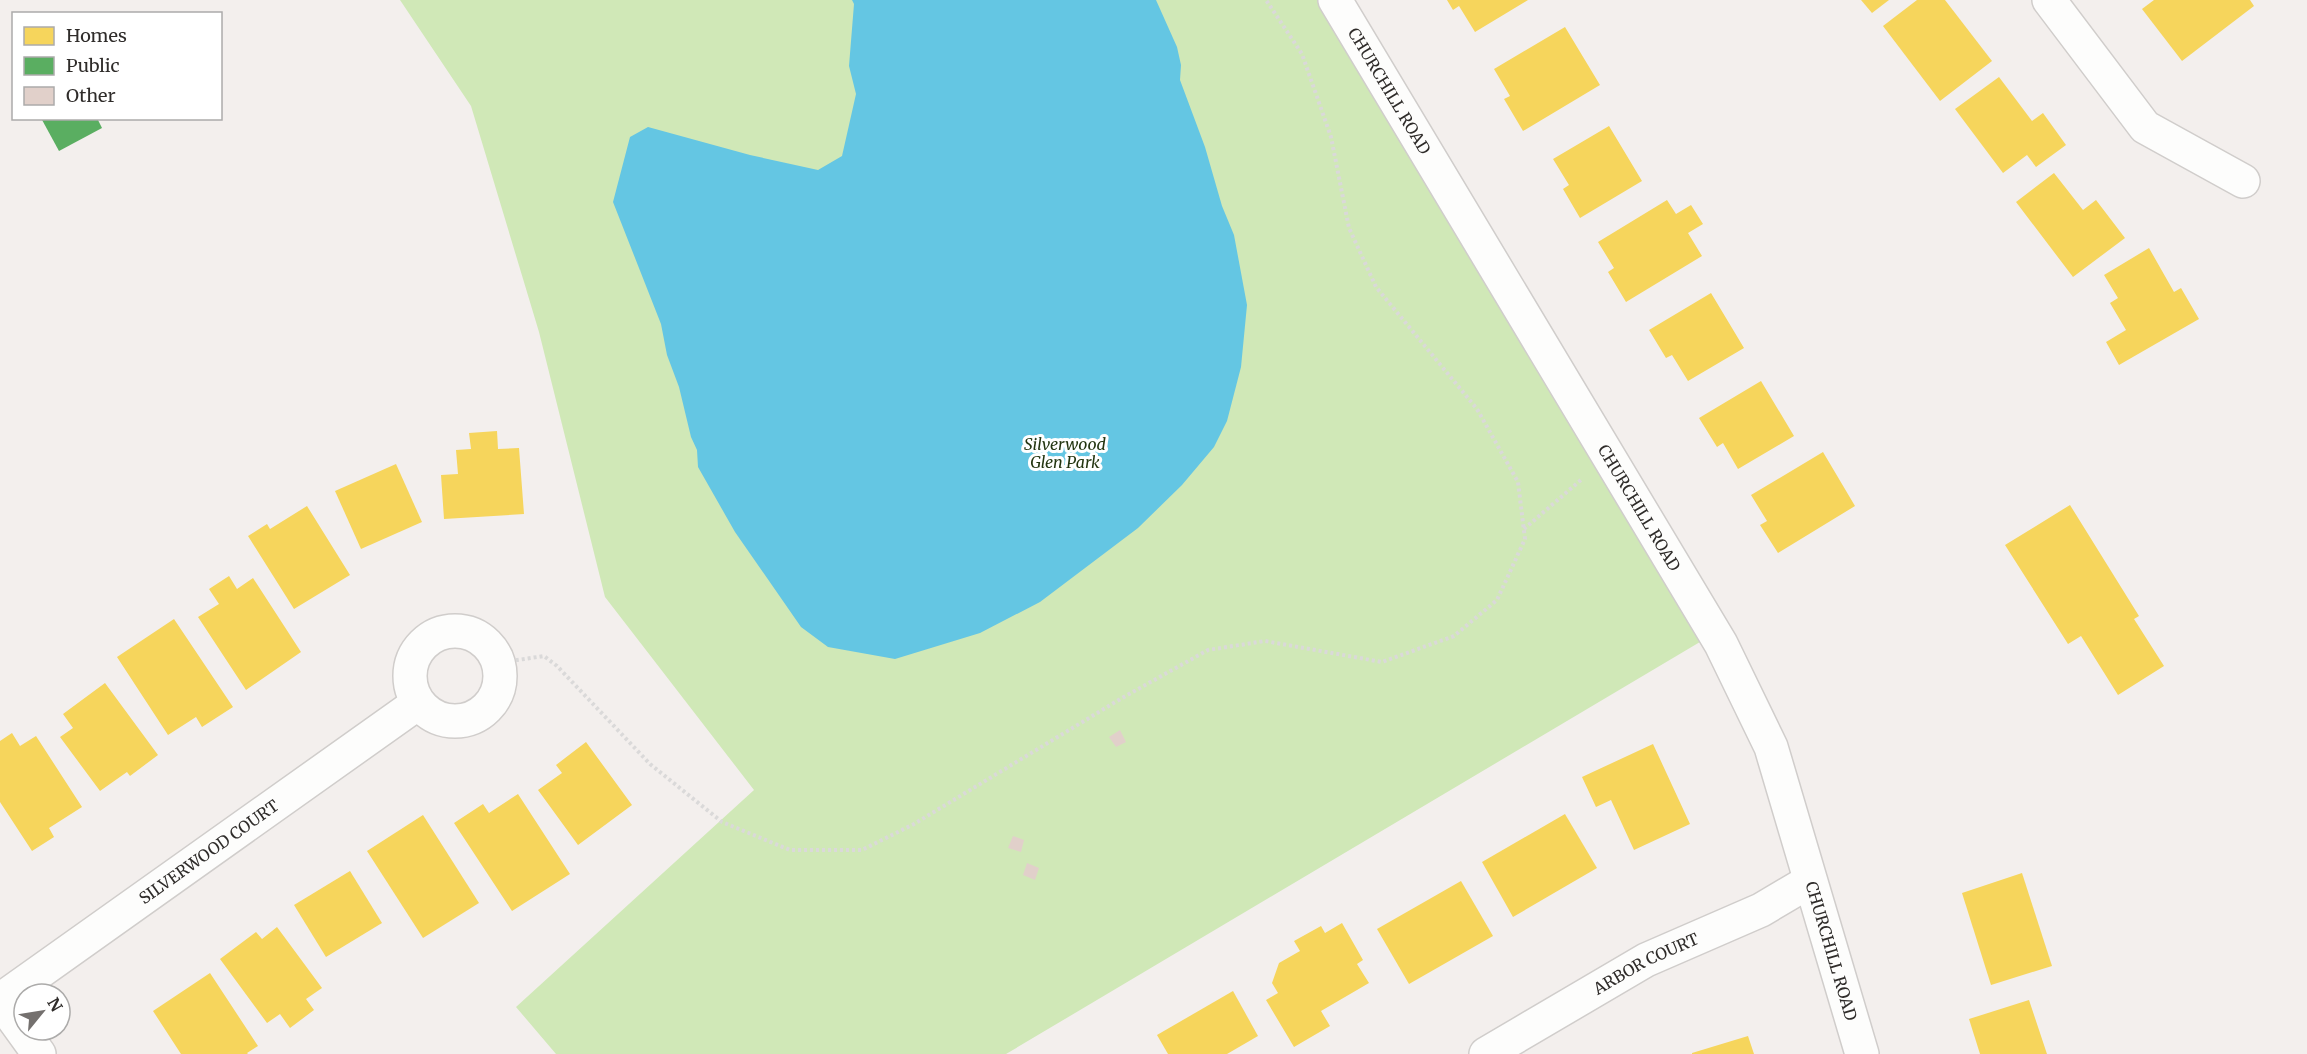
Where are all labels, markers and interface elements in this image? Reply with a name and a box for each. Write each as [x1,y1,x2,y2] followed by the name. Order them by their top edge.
[12,12,222,120] legend
[66,24,127,47] text: Homes
[1344,24,1435,158] street label: CHURCHILL ROAD
[66,54,120,77] text: Public
[66,84,116,107] text: Other
[1024,434,1107,472] park label: Silverwood Glen Park
[1594,441,1685,575] street label: CHURCHILL ROAD
[135,795,282,908] street label: SILVERWOOD COURT
[1801,879,1862,1023] street label: CHURCHILL ROAD
[1589,928,1702,999] street label: ARBOR COURT
[12,982,72,1042] north arrow
[43,994,67,1015] text: N

